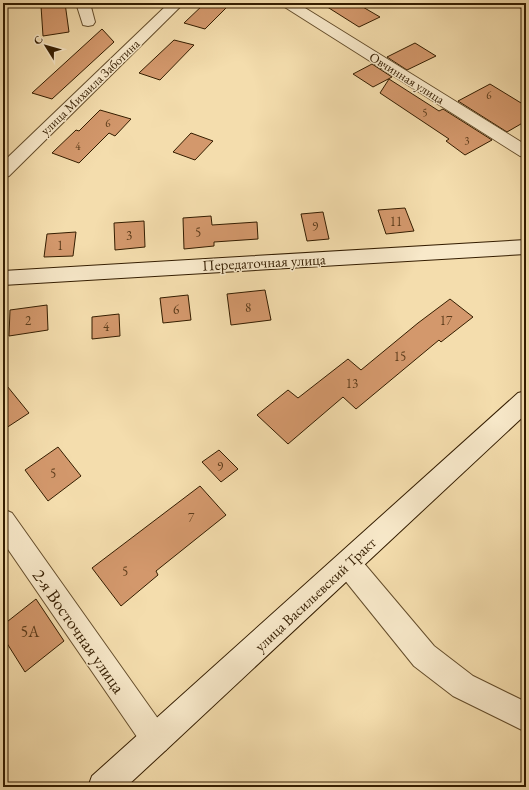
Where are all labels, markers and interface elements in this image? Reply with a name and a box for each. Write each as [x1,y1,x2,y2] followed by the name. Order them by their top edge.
[26,26,66,66] north arrow
[30,32,46,47] text: С
[37,35,144,139] street label: улица Михаила Заботина
[366,48,448,108] street label: Овчинная улица
[486,88,492,102] house number: 6
[422,105,428,119] house number: 5
[105,116,111,130] house number: 6
[464,134,470,148] house number: 3
[75,139,81,153] house number: 4
[390,213,402,230] house number: 11
[312,218,319,235] house number: 9
[195,224,201,241] house number: 5
[126,227,132,244] house number: 3
[57,237,63,254] house number: 1
[202,249,326,275] street label: Передаточная улица
[245,299,251,316] house number: 8
[173,301,179,318] house number: 6
[25,312,32,329] house number: 2
[440,312,453,329] house number: 17
[103,318,110,335] house number: 4
[394,348,406,365] house number: 15
[346,375,358,392] house number: 13
[217,458,224,475] house number: 9
[50,465,56,482] house number: 5
[188,509,195,526] house number: 7
[250,533,380,655] street label: улица Васильевский Тракт
[122,563,128,580] house number: 5
[28,564,131,698] street label: 2-я Восточная улица
[21,621,40,642] house number: 5А

